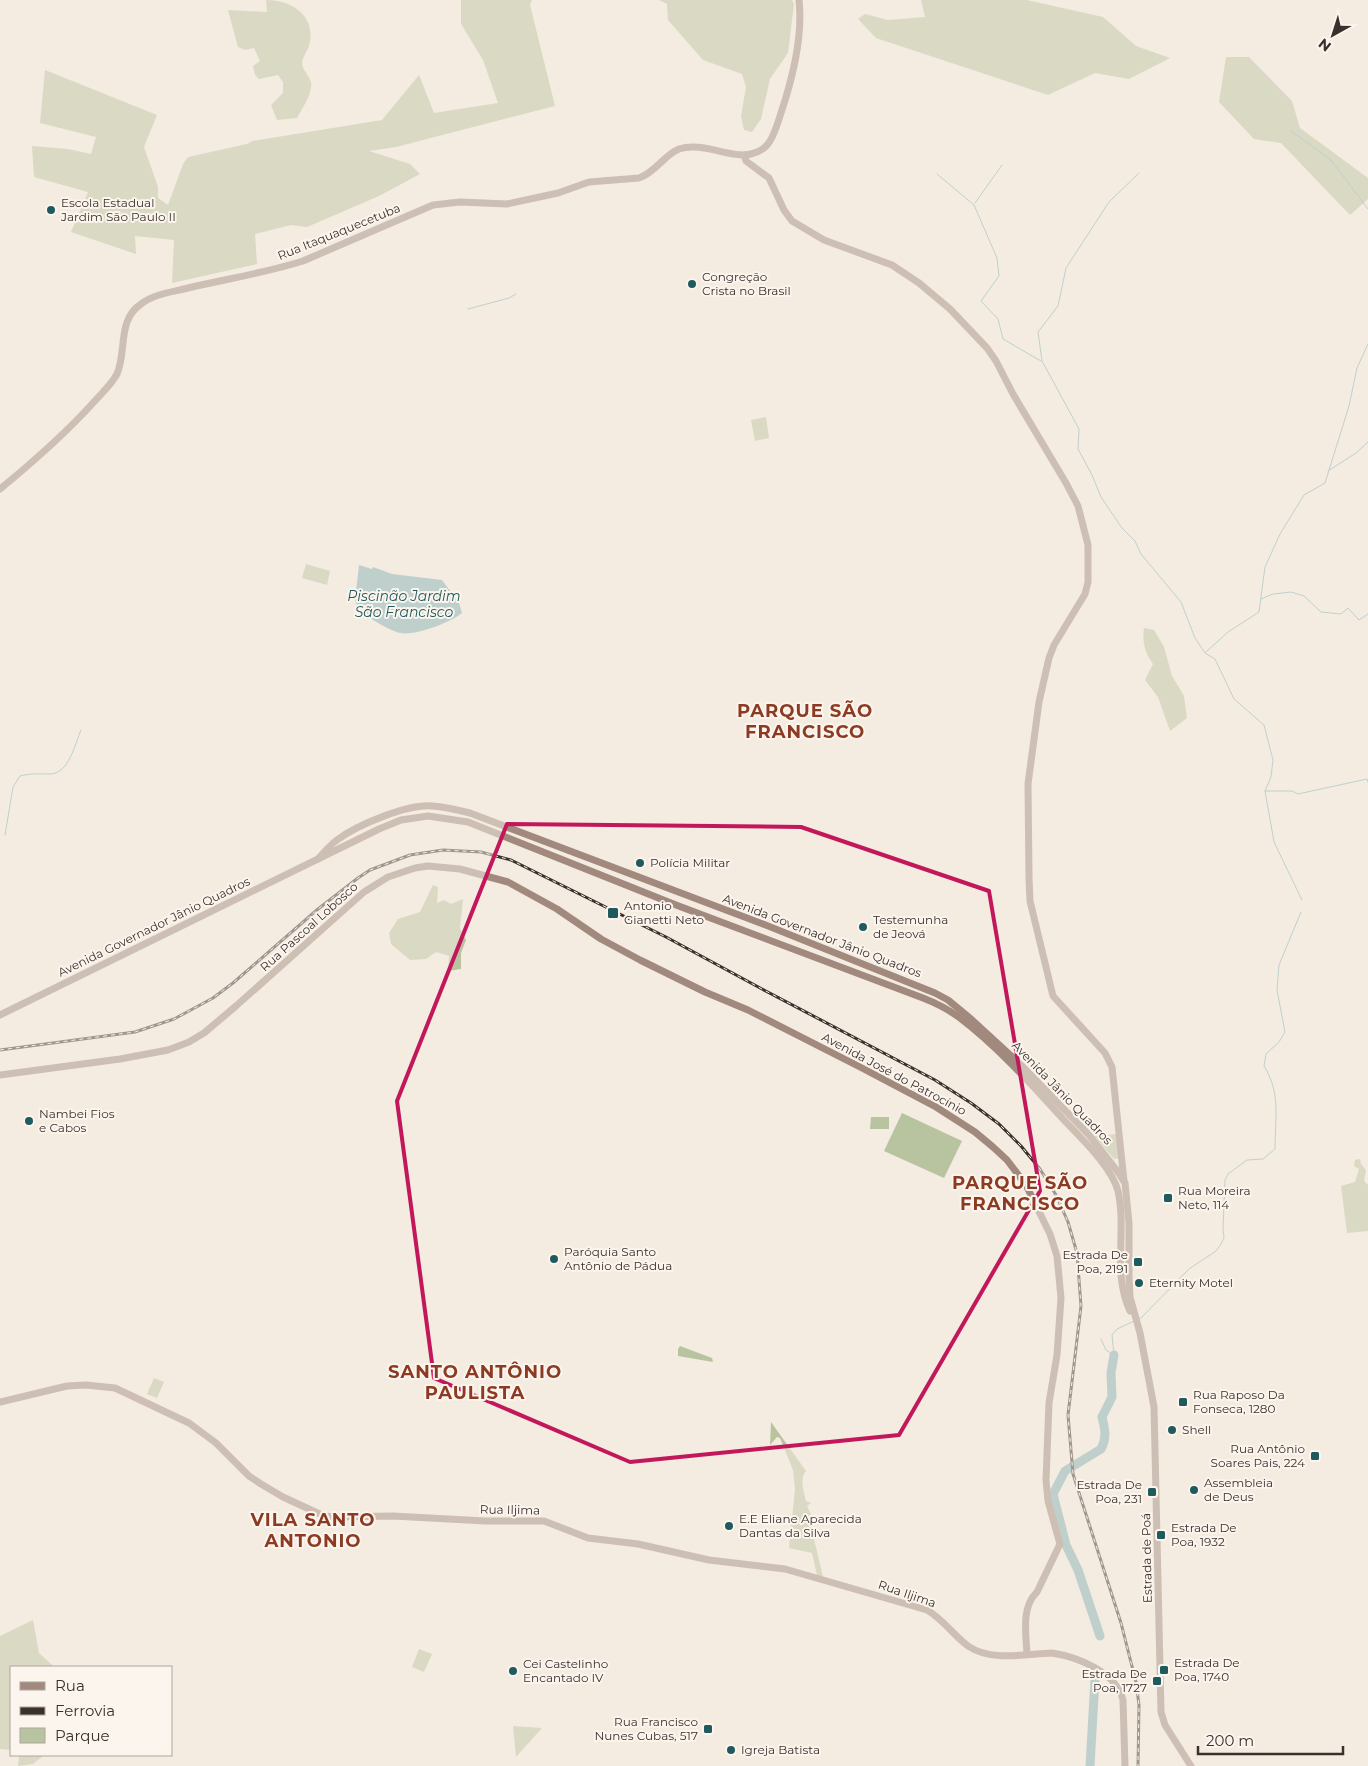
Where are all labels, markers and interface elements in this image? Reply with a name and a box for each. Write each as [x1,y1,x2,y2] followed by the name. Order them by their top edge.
[1308,10,1358,60] north arrow
[1315,35,1335,56] text: N
[60,195,176,224] place label: Escola Estadual Jardim São Paulo II
[275,200,402,263] street label: Rua Itaquaquecetuba
[45,204,57,216] marker: Escola Estadual Jardim São Paulo II
[702,269,791,298] place label: Congreção Crista no Brasil
[686,278,698,290] marker: Congreção Crista no Brasil
[347,587,461,621] water label: Piscinão Jardim São Francisco
[737,700,873,743] district label: PARQUE SÃO FRANCISCO
[650,855,730,870] place label: Polícia Militar
[634,857,646,869] marker: Polícia Militar
[55,873,252,980] street label: Avenida Governador Jânio Quadros
[257,879,361,974] street label: Rua Pascoal Lobosco
[721,891,924,981] street label: Avenida Governador Jânio Quadros
[624,898,704,927] place label: Antonio Gianetti Neto
[606,906,620,920] marker: Antonio Gianetti Neto
[873,912,948,941] place label: Testemunha de Jeová
[857,921,869,933] marker: Testemunha de Jeová
[819,1029,969,1118] street label: Avenida José do Patrocínio
[1009,1038,1116,1148] street label: Avenida Jânio Quadros
[39,1106,115,1135] place label: Nambei Fios e Cabos
[23,1115,35,1127] marker: Nambei Fios e Cabos
[952,1172,1088,1215] district label: PARQUE SÃO FRANCISCO
[1178,1183,1251,1212] place label: Rua Moreira Neto, 114
[1162,1192,1174,1204] marker: Rua Moreira Neto, 114
[564,1244,672,1273] place label: Paróquia Santo Antônio de Pádua
[1062,1247,1128,1276] place label: Estrada De Poa, 2191
[548,1253,560,1265] marker: Paróquia Santo Antônio de Pádua
[1132,1256,1144,1268] marker: Estrada De Poa, 2191
[1149,1275,1233,1290] place label: Eternity Motel
[1133,1277,1145,1289] marker: Eternity Motel
[388,1361,562,1404] district label: SANTO ANTÔNIO PAULISTA
[1193,1387,1285,1416] place label: Rua Raposo Da Fonseca, 1280
[1177,1396,1189,1408] marker: Rua Raposo Da Fonseca, 1280
[1182,1422,1211,1437] place label: Shell
[1166,1424,1178,1436] marker: Shell
[1211,1441,1305,1470] place label: Rua Antônio Soares Pais, 224
[1309,1450,1321,1462] marker: Rua Antônio Soares Pais, 224
[1204,1475,1273,1504] place label: Assembleia de Deus
[1076,1477,1142,1506] place label: Estrada De Poa, 231
[1188,1484,1200,1496] marker: Assembleia de Deus
[1146,1486,1158,1498] marker: Estrada De Poa, 231
[480,1501,540,1518] street label: Rua Iljima
[250,1509,375,1552] district label: VILA SANTO ANTONIO
[739,1511,862,1540] place label: E.E Eliane Aparecida Dantas da Silva
[1138,1513,1155,1603] street label: Estrada de Poá
[723,1520,735,1532] marker: E.E Eliane Aparecida Dantas da Silva
[1171,1520,1237,1549] place label: Estrada De Poa, 1932
[1155,1529,1167,1541] marker: Estrada De Poa, 1932
[876,1577,938,1610] street label: Rua Iljima
[1174,1655,1240,1684] place label: Estrada De Poa, 1740
[523,1656,608,1685] place label: Cei Castelinho Encantado IV
[1158,1664,1170,1676] marker: Estrada De Poa, 1740
[507,1665,519,1677] marker: Cei Castelinho Encantado IV
[10,1666,172,1756] legend
[1081,1666,1147,1695] place label: Estrada De Poa, 1727
[1151,1675,1163,1687] marker: Estrada De Poa, 1727
[55,1676,85,1695] text: Rua
[55,1701,115,1720] text: Ferrovia
[595,1714,698,1743] place label: Rua Francisco Nunes Cubas, 517
[702,1723,714,1735] marker: Rua Francisco Nunes Cubas, 517
[1198,1724,1343,1756] scale bar
[55,1726,110,1745] text: Parque
[1206,1731,1254,1750] text: 200 m
[741,1742,820,1757] place label: Igreja Batista
[725,1744,737,1756] marker: Igreja Batista

